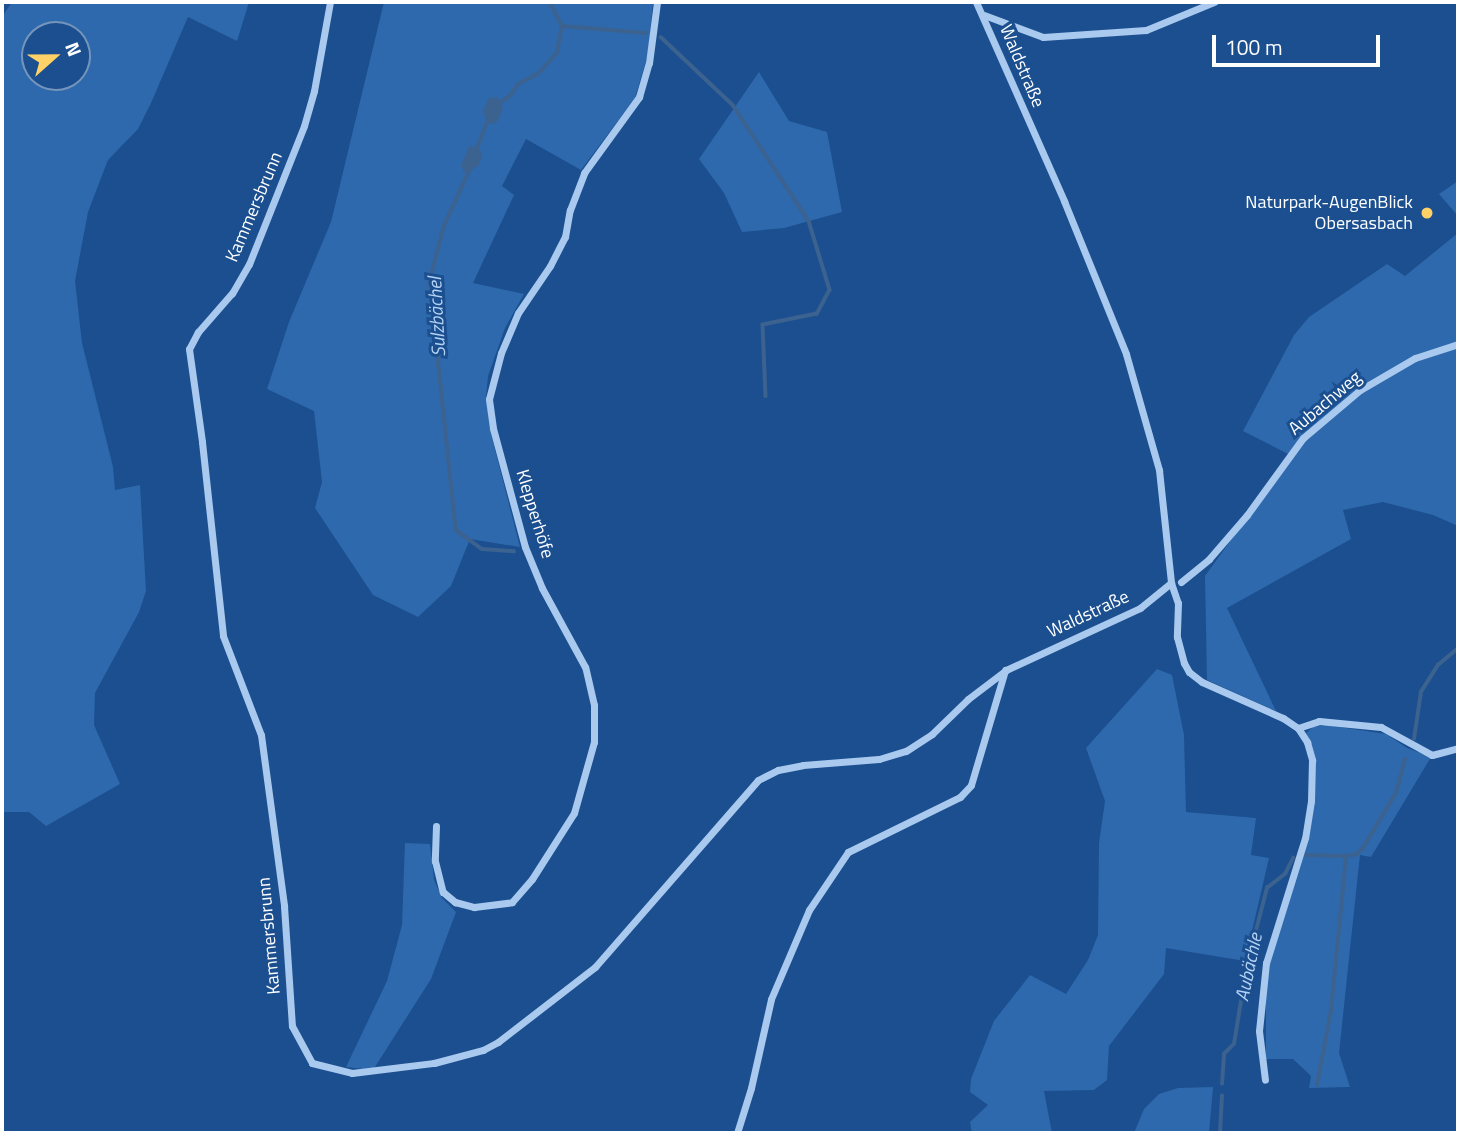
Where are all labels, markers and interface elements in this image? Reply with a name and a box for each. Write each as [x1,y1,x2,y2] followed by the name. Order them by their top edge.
[21,21,91,91] north arrow
[995,21,1049,111] street label: Waldstraße
[1215,21,1383,65] scale bar
[1225,31,1282,63] text: 100 m
[58,38,90,60] text: N
[221,149,287,265] street label: Kammersbrunn
[1245,192,1413,234] place label: Naturpark-AugenBlick Obersasbach
[1419,205,1435,221] marker: Naturpark-AugenBlick Obersasbach
[423,276,449,358] water label: Sulzbächel
[1284,366,1366,440] street label: Aubachweg
[511,467,559,561] street label: Klepperhöfe
[1044,586,1132,642] street label: Waldstraße
[253,876,285,996] street label: Kammersbrunn
[1230,931,1266,1003] water label: Aubächle

